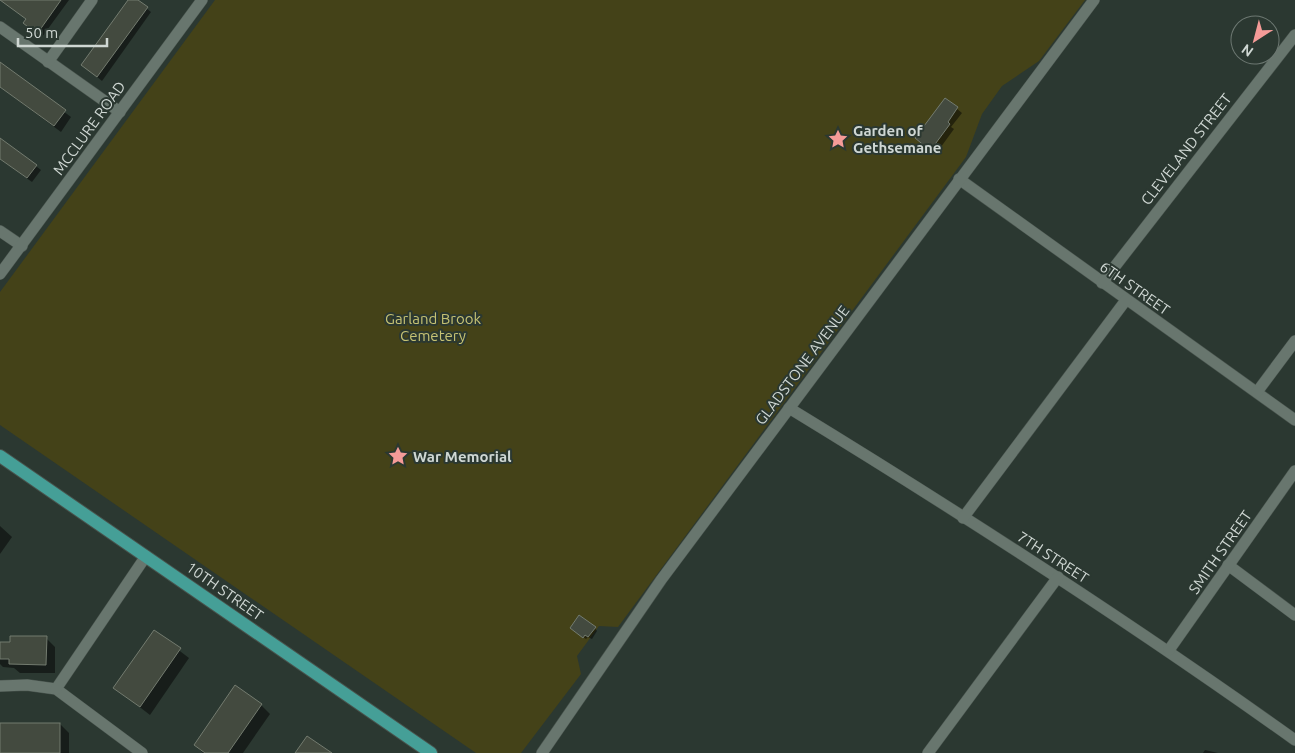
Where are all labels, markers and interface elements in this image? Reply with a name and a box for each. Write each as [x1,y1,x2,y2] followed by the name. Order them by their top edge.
[18,15,106,47] scale bar
[1230,15,1280,65] north arrow
[25,24,58,41] text: 50 m
[1238,41,1256,60] text: N
[49,78,129,178] street label: MCCLURE ROAD
[1137,89,1235,208] street label: CLEVELAND STREET
[853,122,941,156] place label: Garden of Gethsemane
[827,128,849,150] place icon: Garden of Gethsemane
[1097,258,1174,319] street label: 6TH STREET
[752,302,852,428] street label: GLADSTONE AVENUE
[385,310,481,344] park label: Garland Brook Cemetery
[387,445,409,467] place icon: War Memorial
[413,448,512,465] place label: War Memorial
[1185,507,1255,597] street label: SMITH STREET
[1014,528,1092,587] street label: 7TH STREET
[183,558,267,624] street label: 10TH STREET

